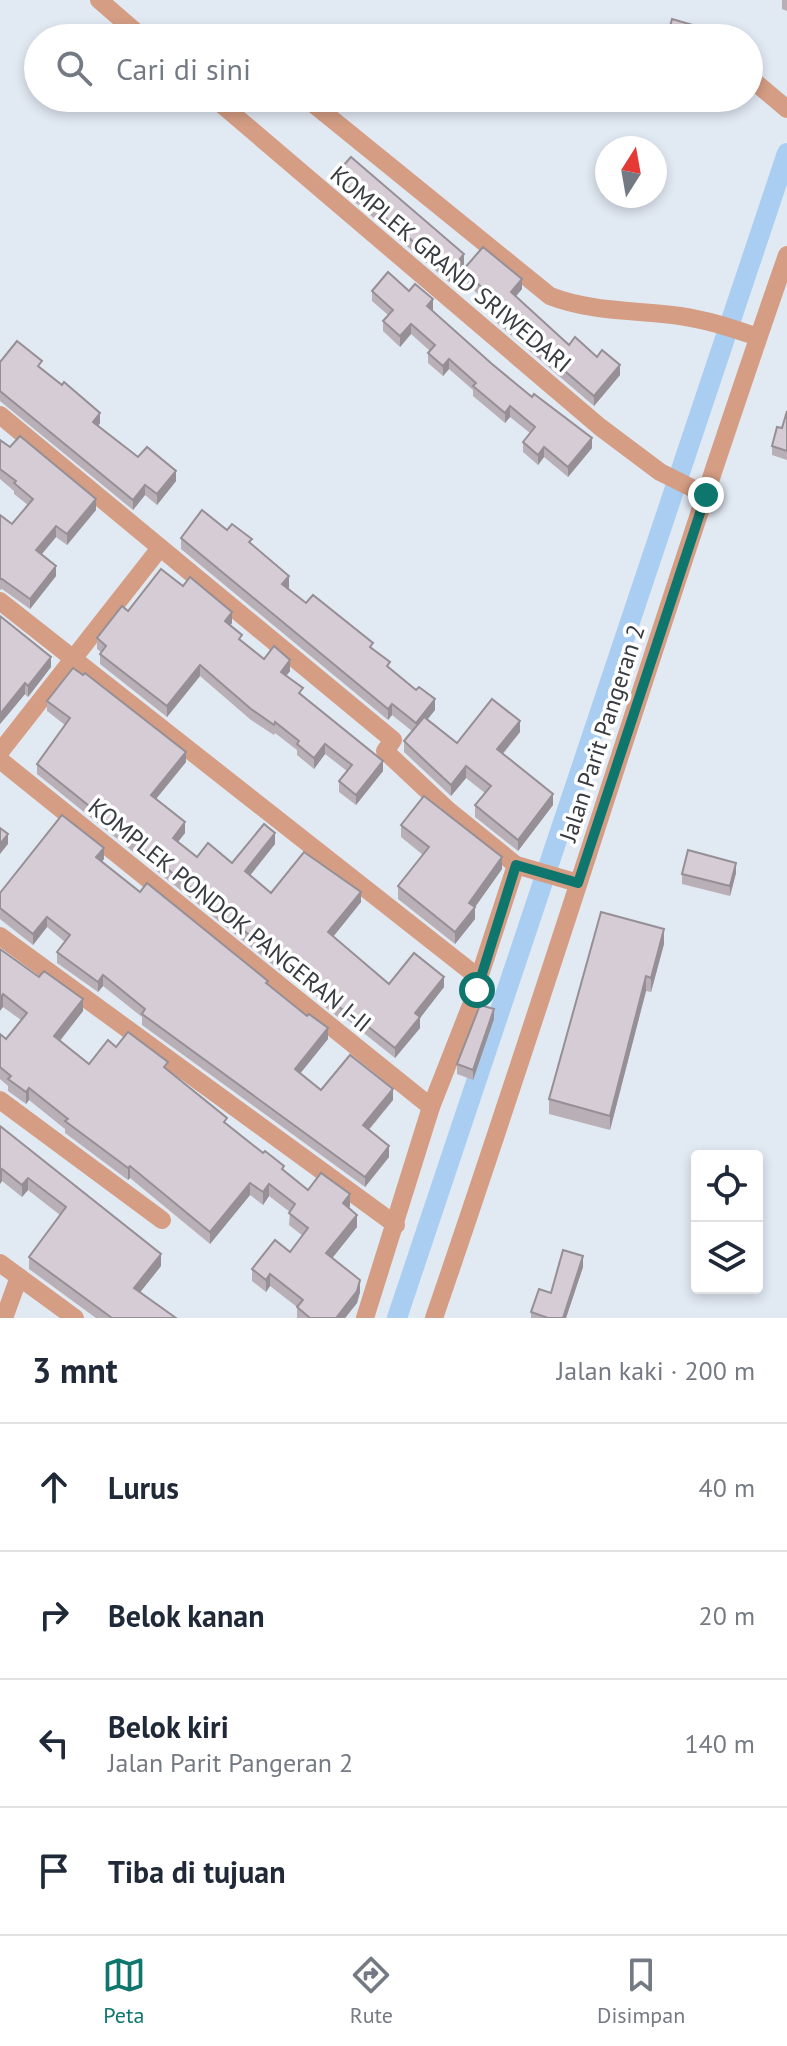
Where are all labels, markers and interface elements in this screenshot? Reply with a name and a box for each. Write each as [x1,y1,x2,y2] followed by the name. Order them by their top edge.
[24,24,763,112] search box
[52,46,96,90] icon: search
[116,49,251,88] text: Cari di sini
[595,136,667,208] north arrow
[324,159,578,379] street label: KOMPLEK GRAND SRIWEDARI
[688,477,724,513] route end
[552,621,652,846] street label: Jalan Parit Pangeran 2
[82,791,378,1039] street label: KOMPLEK PONDOK PANGERAN I-II
[459,972,495,1008] route start
[691,1150,763,1294] map controls
[691,1150,763,1222] button: locate
[691,1222,763,1294] button: layers
[32,1348,118,1392] text: 3 mnt
[557,1354,755,1387] text: Jalan kaki · 200 m
[32,1465,76,1509] icon: ahead
[108,1468,179,1507] text: Lurus
[699,1471,755,1504] text: 40 m
[32,1593,76,1637] icon: right
[108,1596,265,1635] text: Belok kanan
[699,1599,755,1632] text: 20 m
[108,1707,229,1746] text: Belok kiri
[32,1721,76,1765] icon: left
[684,1727,755,1760] text: 140 m
[108,1746,353,1779] text: Jalan Parit Pangeran 2
[32,1849,76,1893] icon: arrive
[108,1852,286,1891] text: Tiba di tujuan
[102,1953,146,2029] tab: Peta
[349,1953,393,2029] tab: Rute
[597,1953,685,2029] tab: Disimpan

